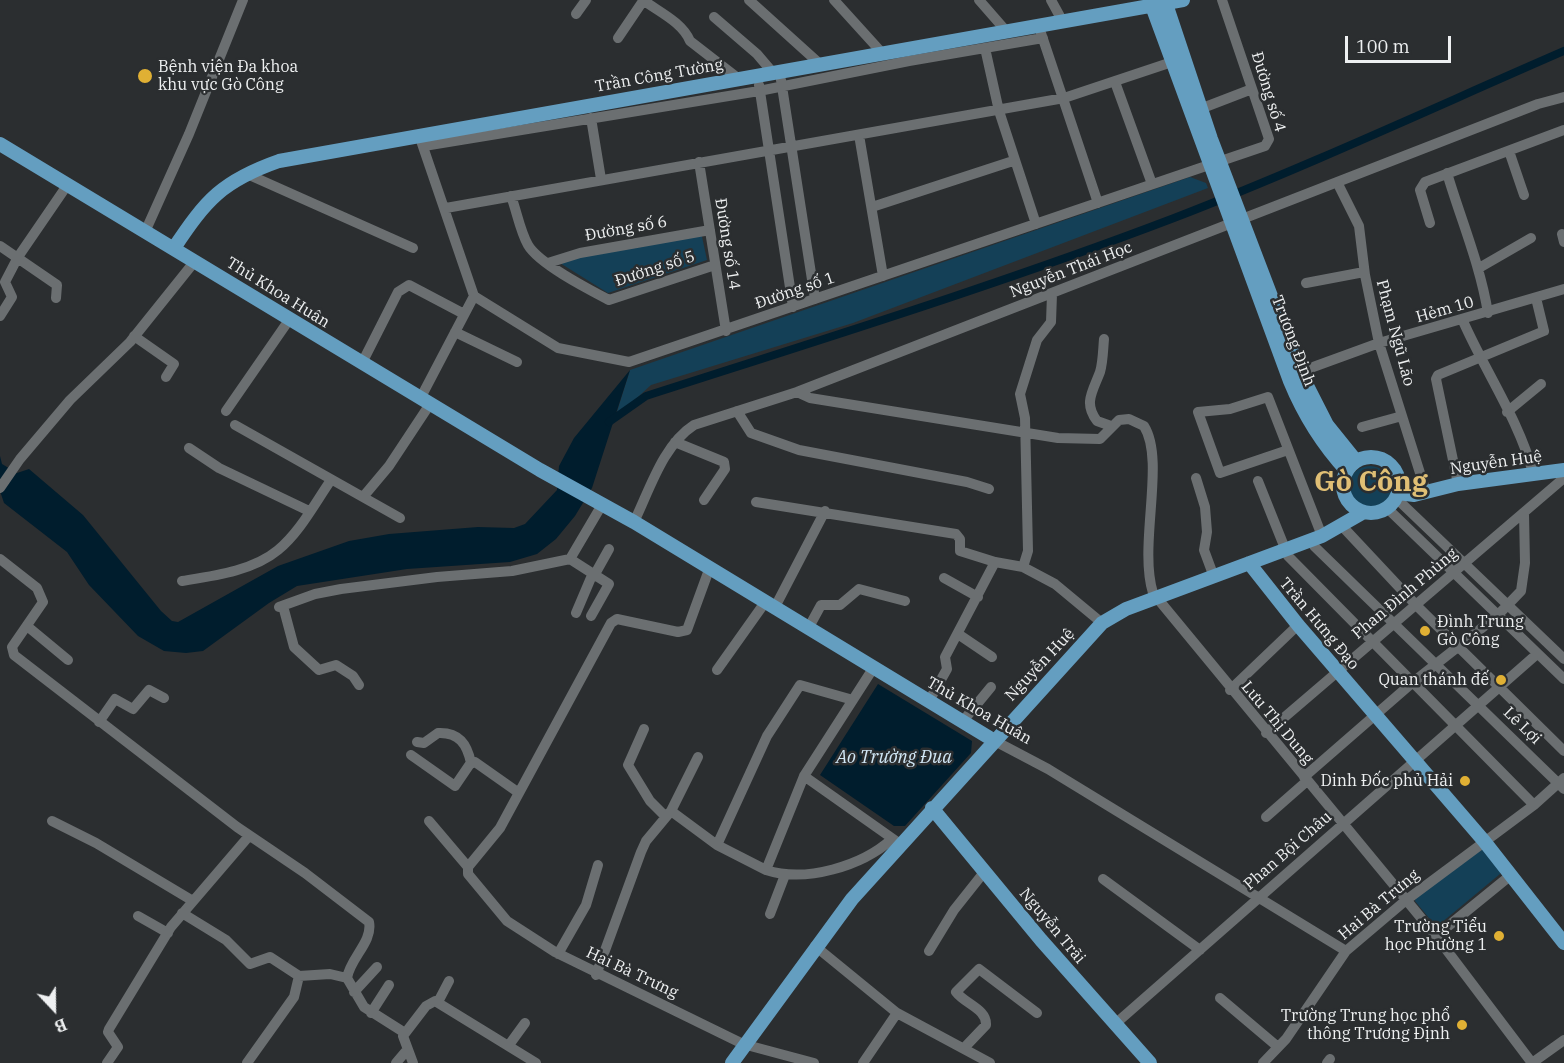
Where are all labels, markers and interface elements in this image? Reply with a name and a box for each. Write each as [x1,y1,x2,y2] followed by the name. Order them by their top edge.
[1348,24,1454,62] scale bar
[1356,35,1410,58] text: 100 m
[1247,50,1289,134] street label: Đường số 4
[593,55,725,97] street label: Trần Công Tường
[158,57,298,95] place label: Bệnh viện Đa khoa khu vực Gò Công
[136,67,154,85] marker: Bệnh viện Đa khoa khu vực Gò Công
[710,197,744,291] street label: Đường số 14
[583,212,669,246] street label: Đường số 6
[1007,238,1135,302] street label: Nguyễn Thái Học
[613,247,697,291] street label: Đường số 5
[223,253,333,333] street label: Thủ Khoa Huân
[753,268,837,314] street label: Đường số 1
[1372,278,1418,388] street label: Phạm Ngũ Lão
[1267,293,1319,389] street label: Trương Định
[1414,293,1476,327] street label: Hẻm 10
[1449,447,1543,479] street label: Nguyễn Huệ
[1314,466,1428,500] district label: Gò Công
[1348,544,1462,644] street label: Phan Đình Phùng
[1275,574,1363,674] street label: Trần Hưng Đạo
[1437,612,1524,650] place label: Đình Trung Gò Công
[1418,624,1432,638] marker: Đình Trung Gò Công
[1001,625,1079,705] street label: Nguyễn Huệ
[1378,670,1489,690] place label: Quan thánh đế
[923,673,1035,749] street label: Thủ Khoa Huân
[1494,673,1508,687] marker: Quan thánh đế
[1237,678,1317,768] street label: Lưu Thị Dung
[1499,703,1545,749] street label: Lê Lợi
[836,747,952,769] water label: Ao Trường Đua
[1321,771,1453,791] place label: Dinh Đốc phủ Hải
[1458,774,1472,788] marker: Dinh Đốc phủ Hải
[1240,808,1336,894] street label: Phan Bội Châu
[1335,866,1423,944] street label: Hai Bà Trưng
[1015,884,1089,968] street label: Nguyễn Trãi
[1385,917,1487,955] place label: Trường Tiểu học Phường 1
[1492,929,1506,943] marker: Trường Tiểu học Phường 1
[583,943,681,1003] street label: Hai Bà Trưng
[24,979,84,1039] north arrow
[1281,1006,1450,1044] place label: Trường Trung học phổ thông Trương Định
[52,1014,70,1037] text: B
[1455,1018,1469,1032] marker: Trường Trung học phổ thông Trương Định

